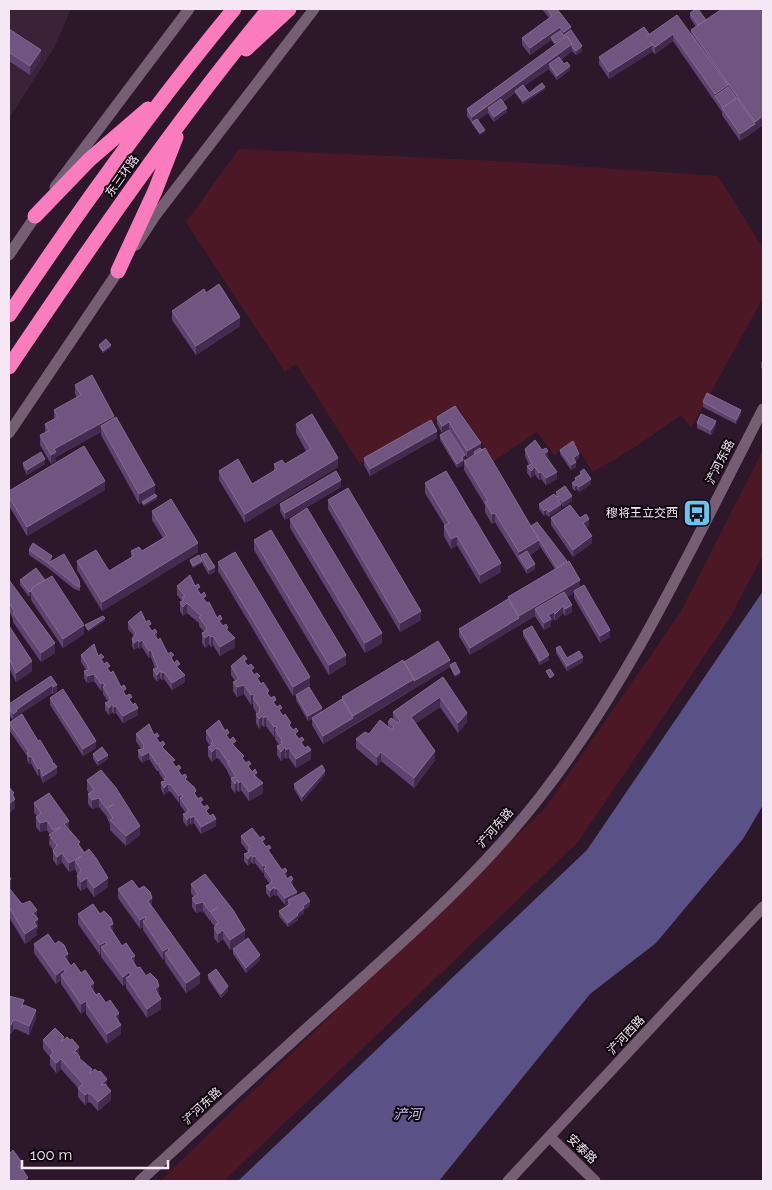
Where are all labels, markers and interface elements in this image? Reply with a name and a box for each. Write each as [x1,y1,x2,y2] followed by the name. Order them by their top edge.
[102,152,142,200] street label: 东三环路
[703,437,737,487] street label: 浐河东路
[682,498,712,528] bus stop icon: 穆将王立交西
[606,506,678,520] place label: 穆将王立交西
[474,805,516,851] street label: 浐河东路
[605,1013,647,1057] street label: 浐河西路
[180,1085,224,1127] street label: 浐河东路
[393,1106,424,1122] water label: 浐河
[564,1131,600,1167] street label: 安泰路
[22,1138,169,1170] scale bar
[30,1146,72,1164] text: 100 m

